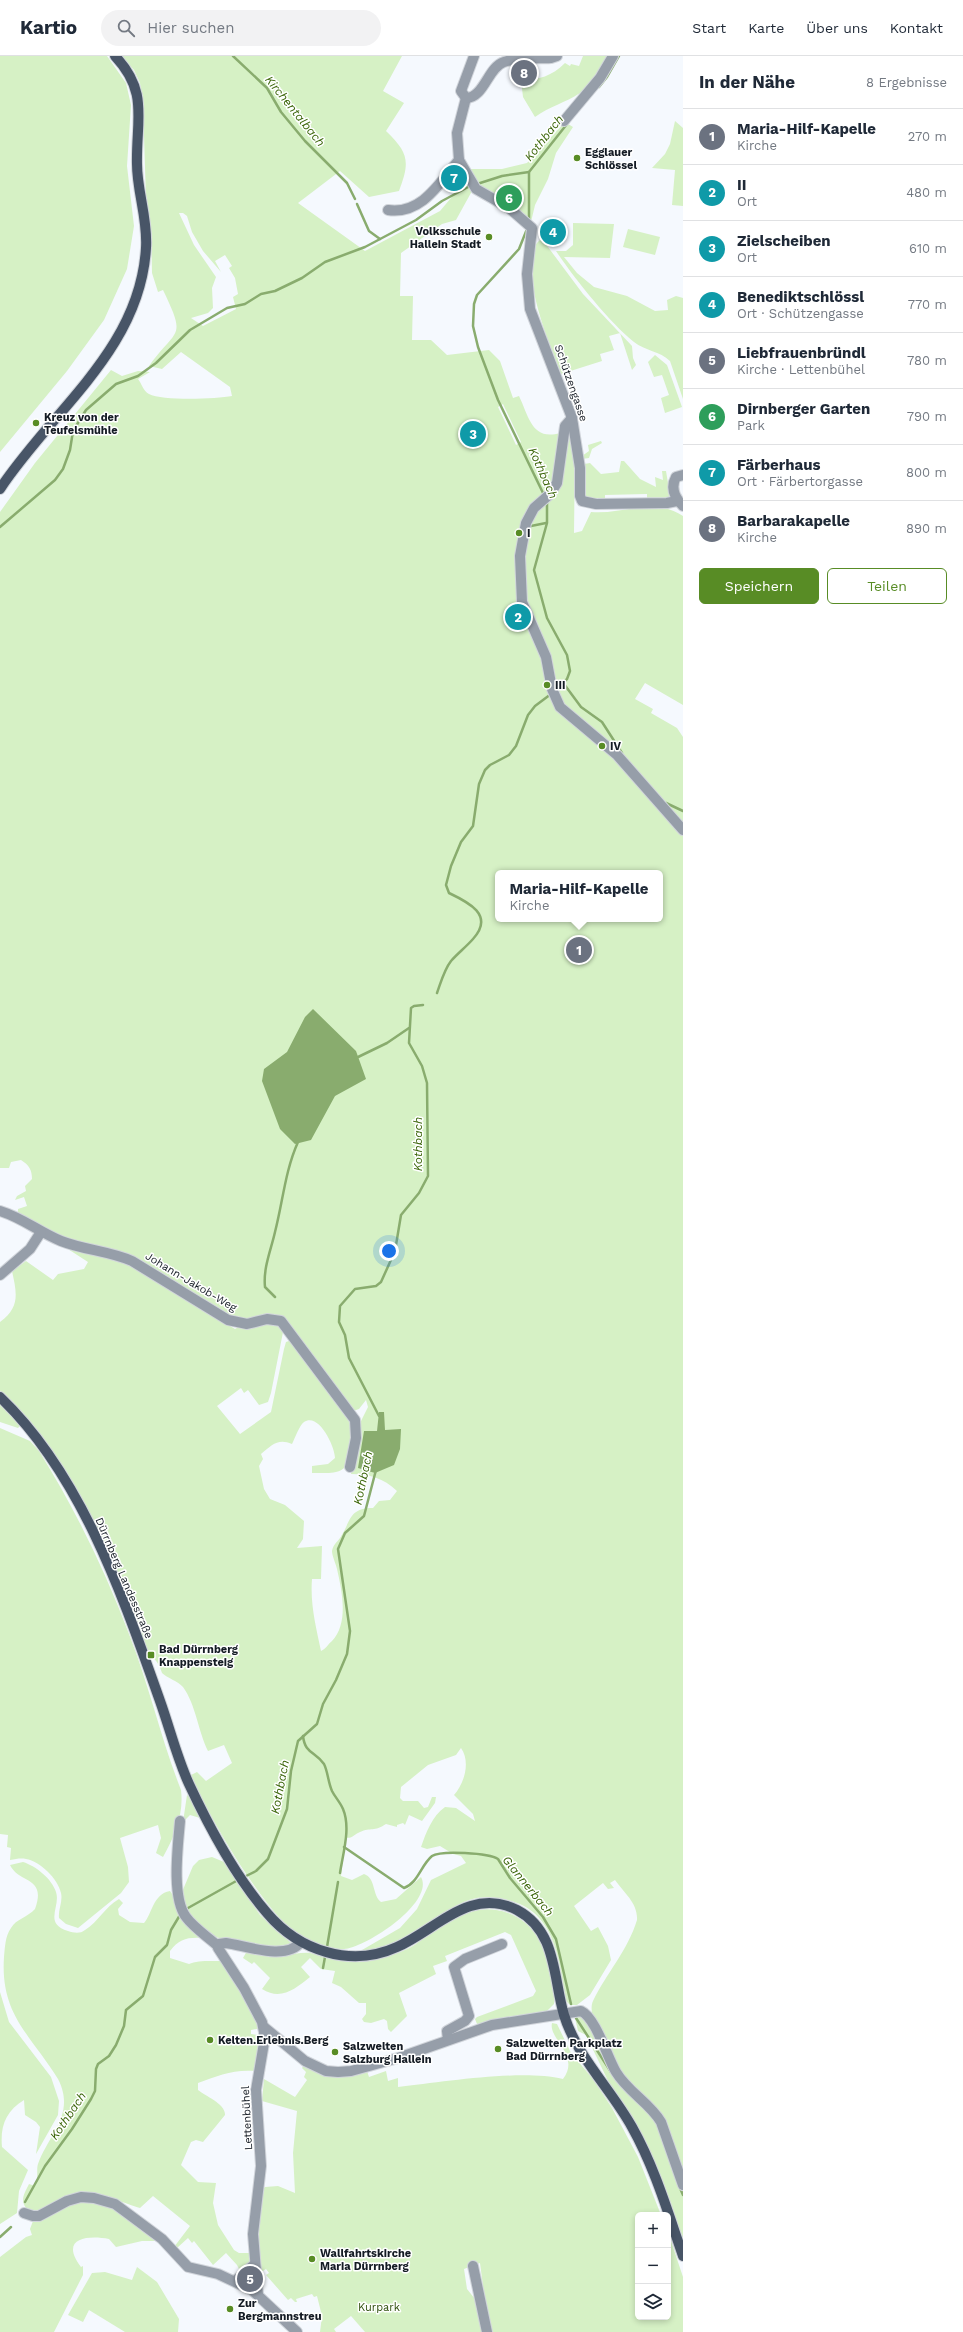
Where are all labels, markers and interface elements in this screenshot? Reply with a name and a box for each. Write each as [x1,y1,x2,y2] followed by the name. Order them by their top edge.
[101,10,381,46] search box
[20,16,77,39] text: Kartio
[115,17,137,39] icon: search
[147,19,235,37] text: Hier suchen
[692,20,726,36] text: Start
[748,20,784,36] text: Karte
[806,20,868,36] text: Über uns
[890,20,943,36] text: Kontakt
[511,58,537,88] pin: 8
[699,72,795,92] text: In der Nähe
[262,73,328,149] water label: Kirchentalbach
[866,75,947,90] text: 8 Ergebnisse
[522,112,566,164] water label: Kothbach
[737,120,876,138] text: Maria-Hilf-Kapelle
[709,129,715,144] text: 1
[908,129,947,144] text: 270 m
[737,138,777,153] text: Kirche
[585,146,637,172] place label: Egglauer Schlössel
[572,153,582,163] marker: Egglauer Schlössel
[441,163,467,193] pin: 7
[737,176,747,194] text: II
[496,183,522,213] pin: 6
[708,185,716,200] text: 2
[906,185,947,200] text: 480 m
[737,194,757,209] text: Ort
[540,217,566,247] pin: 4
[410,225,481,251] place label: Volksschule Hallein Stadt
[484,232,494,242] marker: Volksschule Hallein Stadt
[737,232,831,250] text: Zielscheiben
[708,241,716,256] text: 3
[909,241,947,256] text: 610 m
[737,250,757,265] text: Ort
[737,288,864,306] text: Benediktschlössl
[708,297,716,312] text: 4
[908,297,947,312] text: 770 m
[737,306,864,321] text: Ort · Schützengasse
[552,343,590,423] street label: Schützengasse
[737,344,866,362] text: Liebfrauenbründl
[708,353,716,368] text: 5
[907,353,947,368] text: 780 m
[737,362,865,377] text: Kirche · Lettenbühel
[737,400,870,418] text: Dirnberger Garten
[708,409,716,424] text: 6
[907,409,947,424] text: 790 m
[44,411,119,437] place label: Kreuz von der Teufelsmühle
[31,418,41,428] marker: Kreuz von der Teufelsmühle
[737,418,765,433] text: Park
[460,419,486,449] pin: 3
[526,445,560,501] water label: Kothbach
[737,456,820,474] text: Färberhaus
[708,465,716,480] text: 7
[906,465,947,480] text: 800 m
[737,474,863,489] text: Ort · Färbertorgasse
[737,512,850,530] text: Barbarakapelle
[708,521,716,536] text: 8
[906,521,947,536] text: 890 m
[527,527,531,540] place label: I
[514,528,524,538] marker: I
[737,530,777,545] text: Kirche
[699,568,819,604] button: Speichern
[827,568,947,604] button: Teilen
[505,602,531,632] pin: 2
[555,679,566,692] place label: III
[542,680,552,690] marker: III
[610,740,621,753] place label: IV
[597,741,607,751] marker: IV
[495,870,663,922] popup
[509,880,649,898] text: Maria-Hilf-Kapelle
[509,898,549,913] text: Kirche
[566,935,592,965] pin: 1
[411,1117,425,1171] water label: Kothbach
[379,1241,399,1261] your location
[143,1250,239,1315] street label: Johann-Jakob-Weg
[350,1450,376,1506] water label: Kothbach
[93,1515,155,1641] street label: Dürrnberg Landesstraße
[159,1643,239,1669] place label: Bad Dürrnberg Knappensteig
[146,1650,156,1660] marker: Bad Dürrnberg Knappensteig
[268,1759,292,1815] water label: Kothbach
[499,1853,557,1919] water label: Glannerbach
[218,2034,329,2047] place label: Kelten.Erlebnis.Berg
[205,2035,215,2045] marker: Kelten.Erlebnis.Berg
[506,2037,622,2063] place label: Salzwelten Parkplatz Bad Dürrnberg
[343,2040,432,2066] place label: Salzwelten Salzburg Hallein
[493,2044,503,2054] marker: Salzwelten Parkplatz Bad Dürrnberg
[330,2047,340,2057] marker: Salzwelten Salzburg Hallein
[239,2085,255,2151] street label: Lettenbühel
[47,2089,89,2143] water label: Kothbach
[635,2212,671,2320] map controls
[635,2212,671,2248] button: +
[320,2247,411,2273] place label: Wallfahrtskirche Maria Dürrnberg
[635,2248,671,2284] button: −
[307,2254,317,2264] marker: Wallfahrtskirche Maria Dürrnberg
[237,2264,263,2294] pin: 5
[635,2284,671,2320] button: layers
[238,2297,322,2323] place label: Zur Bergmannstreu
[358,2301,400,2314] park label: Kurpark
[225,2304,235,2314] marker: Zur Bergmannstreu

